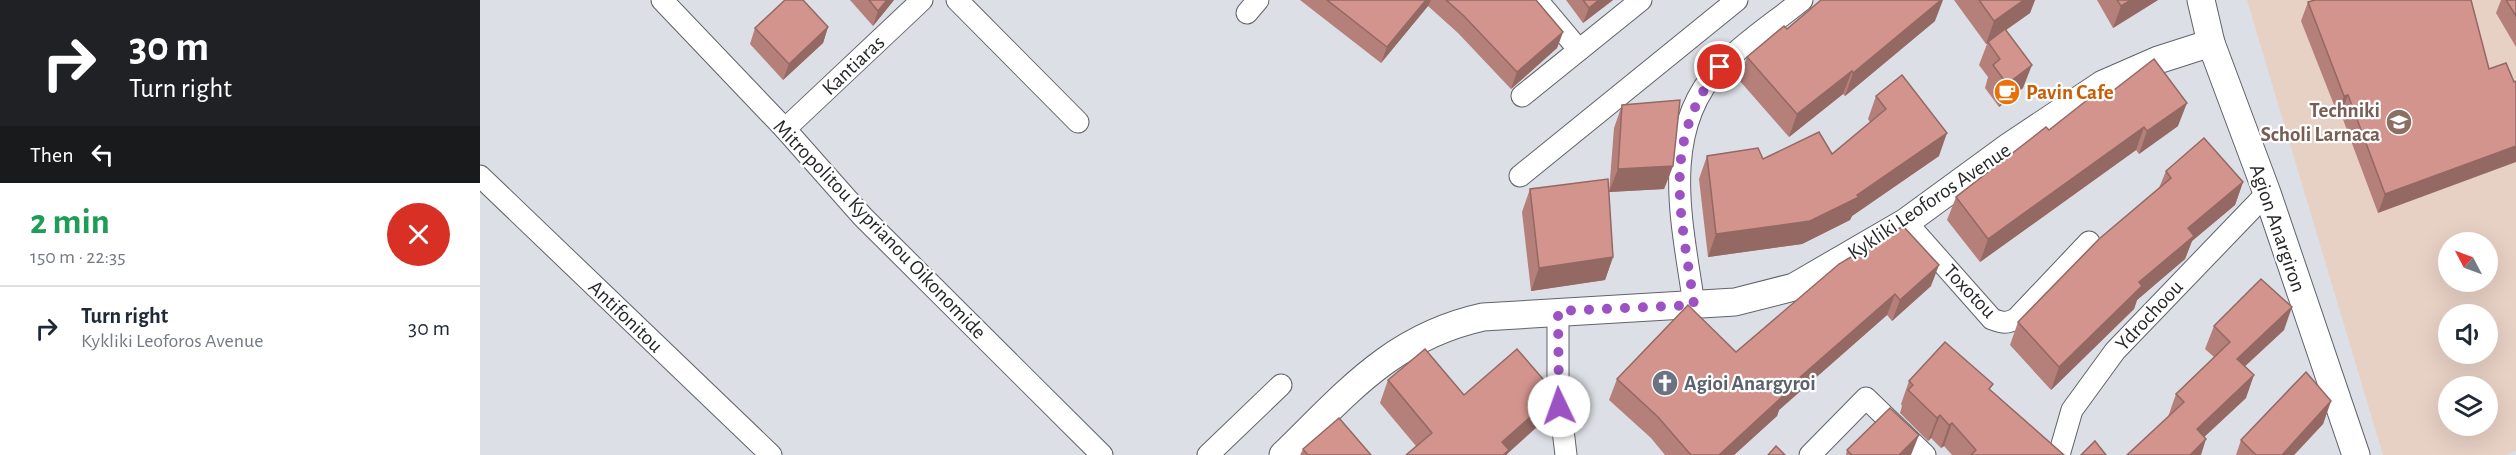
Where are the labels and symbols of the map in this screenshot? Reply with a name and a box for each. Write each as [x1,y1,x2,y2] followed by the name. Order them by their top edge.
[818,31,889,99] street label: Kantiaras
[1694,41,1745,92] pin
[1992,77,2022,107] cafe icon: Pavin Cafe
[2026,82,2114,103] place label: Pavin Cafe
[2261,100,2380,145] place label: Techniki Scholi Larnaca
[2384,107,2414,137] school or university icon: Techniki Scholi Larnaca
[769,116,990,343] street label: Mitropolitou Kyprianou Oikonomide
[1844,139,2015,264] street label: Kykliki Leoforos Avenue
[2246,161,2309,295] street label: Agion Anargiron
[2438,232,2498,292] north arrow
[1939,261,2000,322] street label: Toxotou
[585,276,667,357] street label: Antifonitou
[2112,276,2187,355] street label: Ydrochoou
[1650,368,1680,398] church icon: Agioi Anargyroi
[1684,373,1816,394] place label: Agioi Anargyroi
[1527,374,1591,438] position arrow

